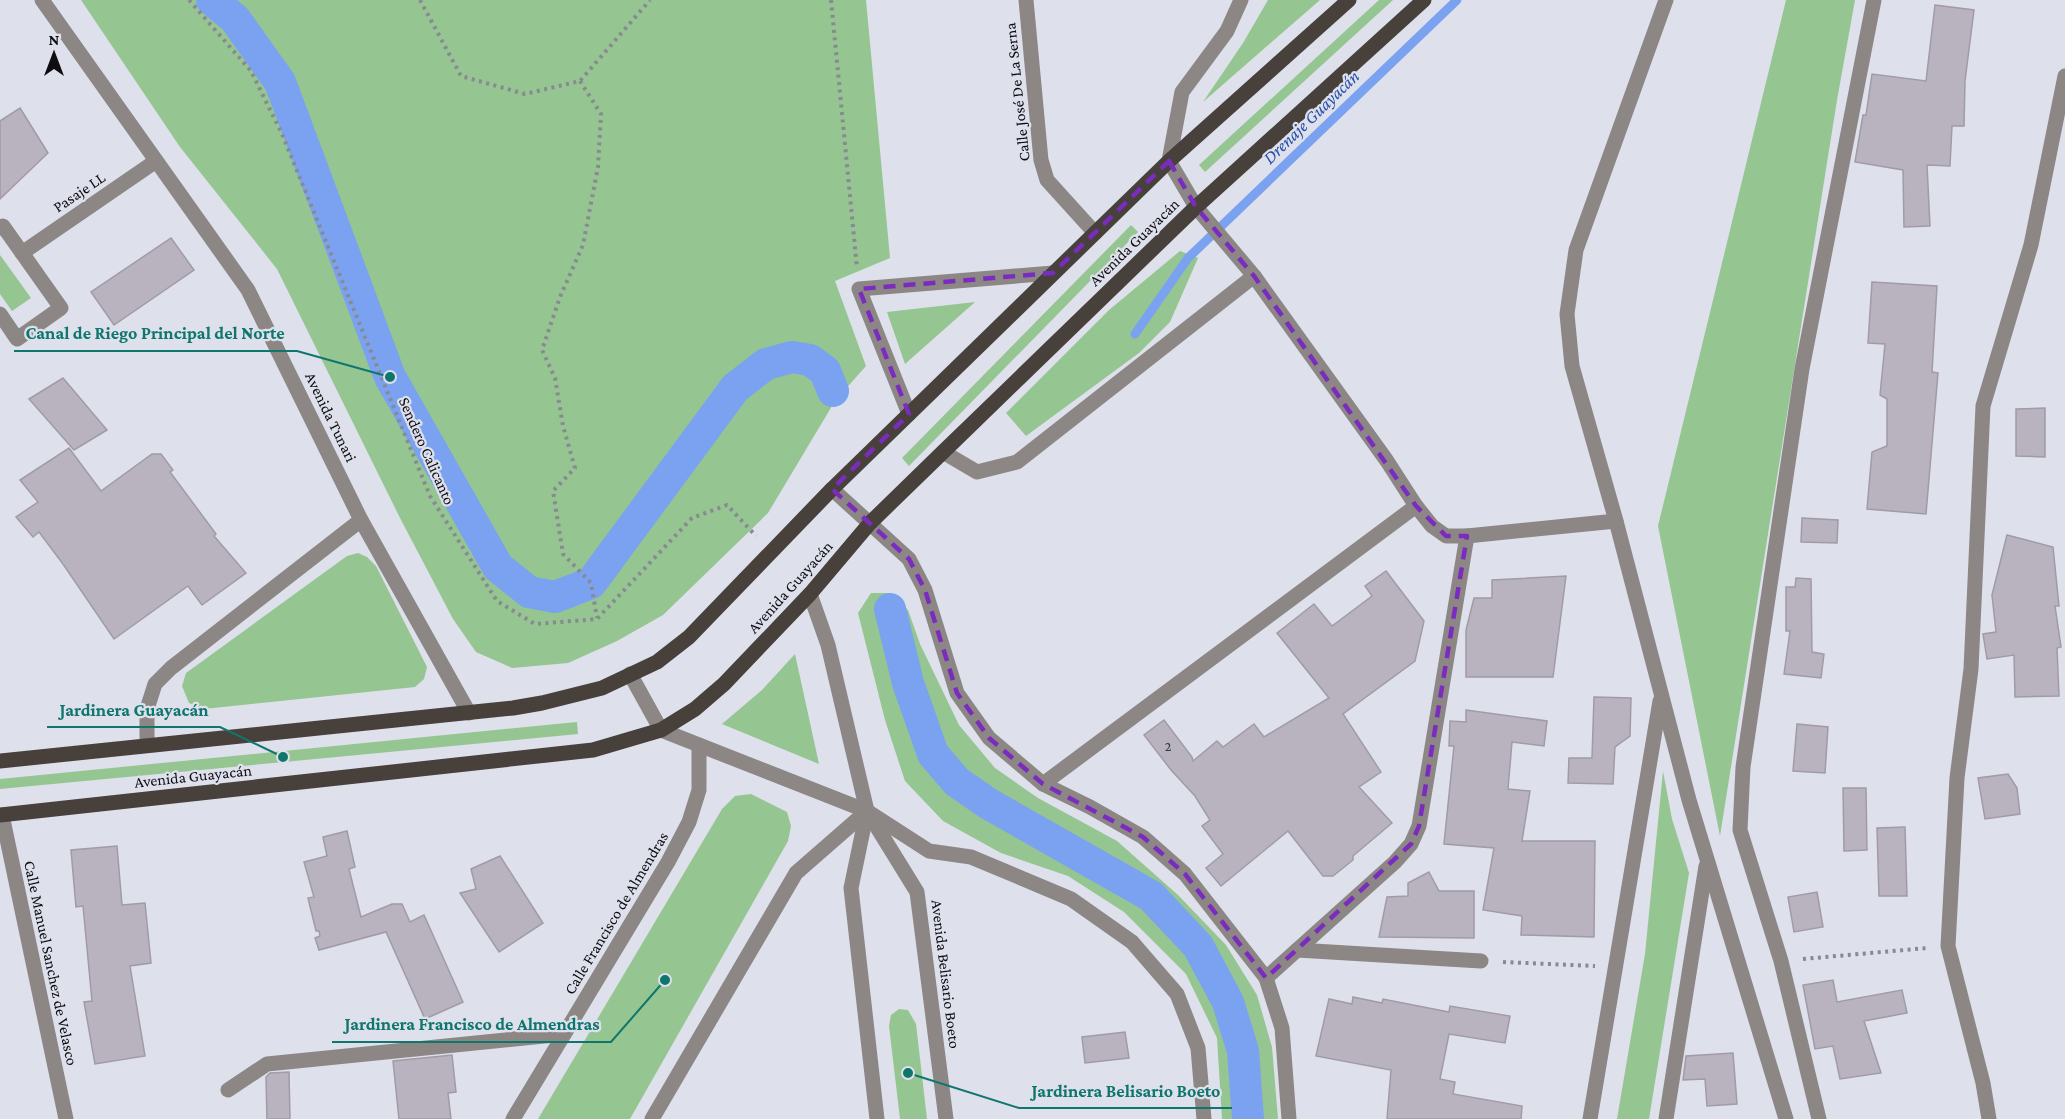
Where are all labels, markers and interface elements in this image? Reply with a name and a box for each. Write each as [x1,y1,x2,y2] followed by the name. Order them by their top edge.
[1001,21,1034,162] street label: Calle José De La Serna
[24,24,84,84] north arrow
[49,31,60,48] text: N
[1259,66,1364,169] water label: Drenaje Guayacán
[50,169,109,216] street label: Pasaje LL
[1086,195,1183,290] street label: Avenida Guayacán
[14,315,297,351] callout: Canal de Riego Principal del Norte
[25,323,285,343] text: Canal de Riego Principal del Norte
[302,369,360,465] street label: Avenida Tunari
[396,395,458,507] street label: Sendero Calicanto
[744,537,837,637] street label: Avenida Guayacán
[47,691,220,727] callout: Jardinera Guayacán
[57,700,209,720] text: Jardinera Guayacán
[1165,738,1172,754] house number: 2
[133,761,253,792] street label: Avenida Guayacán
[561,829,671,997] street label: Calle Francisco de Almendras
[21,859,81,1067] street label: Calle Manuel Sanchez de Velasco
[928,898,964,1050] street label: Avenida Belisario Boeto
[332,1006,611,1042] callout: Jardinera Francisco de Almendras
[342,1014,600,1034] text: Jardinera Francisco de Almendras
[1019,1072,1232,1108] callout: Jardinera Belisario Boeto
[1030,1081,1220,1101] text: Jardinera Belisario Boeto

